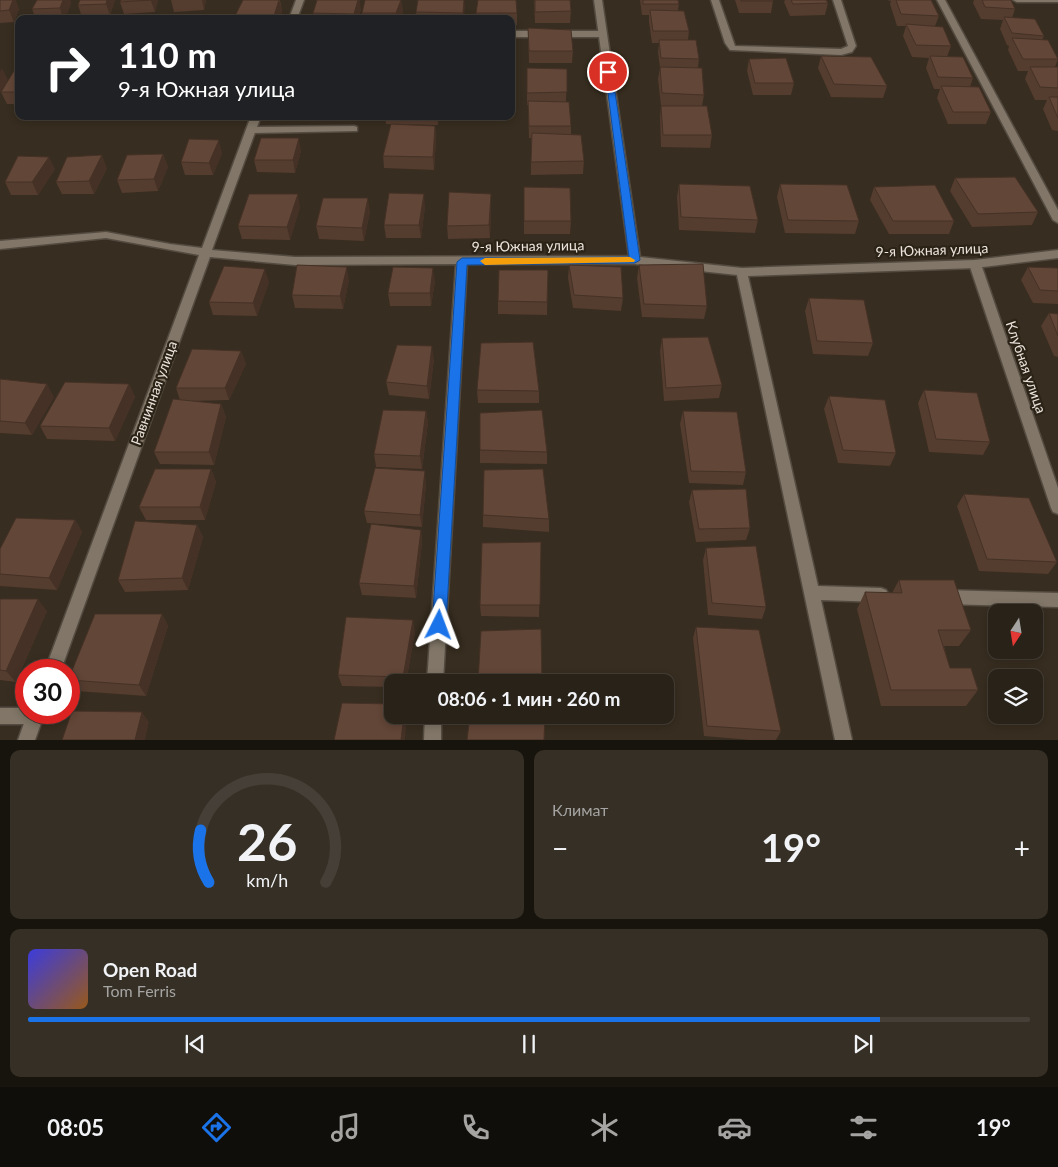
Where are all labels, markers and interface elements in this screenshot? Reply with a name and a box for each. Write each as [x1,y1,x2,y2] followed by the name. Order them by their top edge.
[118,33,217,75] text: 110 m
[35,35,100,100] icon: right
[587,51,629,93] pin
[594,58,622,86] icon: arrive
[118,75,295,102] text: 9-я Южная улица
[471,236,585,255] street label: 9-я Южная улица
[875,239,989,260] street label: 9-я Южная улица
[1003,318,1050,415] street label: Клубная улица
[127,338,180,447] street label: Равнинная улица
[412,598,464,650] position arrow
[988,604,1042,659] north arrow
[988,604,1043,724] map controls
[15,659,80,724] speed limit sign: 30
[988,669,1043,724] button: layers
[438,687,620,710] text: 08:06 · 1 мин · 260 m
[552,800,608,819] text: Климат
[237,810,297,872] text: 26
[761,824,821,870] text: 19°
[552,831,568,865] text: −
[1014,831,1030,865] text: +
[246,869,288,891] text: km/h
[103,958,197,981] text: Open Road
[103,981,176,1000] text: Tom Ferris
[181,1030,209,1058] icon: previous
[515,1030,543,1058] icon: pause
[849,1030,877,1058] icon: next
[199,1110,234,1145] icon: directions
[328,1110,363,1145] icon: music
[458,1110,493,1145] icon: phone
[587,1110,622,1145] icon: climate
[717,1110,752,1145] icon: car
[846,1110,881,1145] icon: filters
[47,1114,104,1141] text: 08:05
[976,1114,1011,1141] text: 19°

